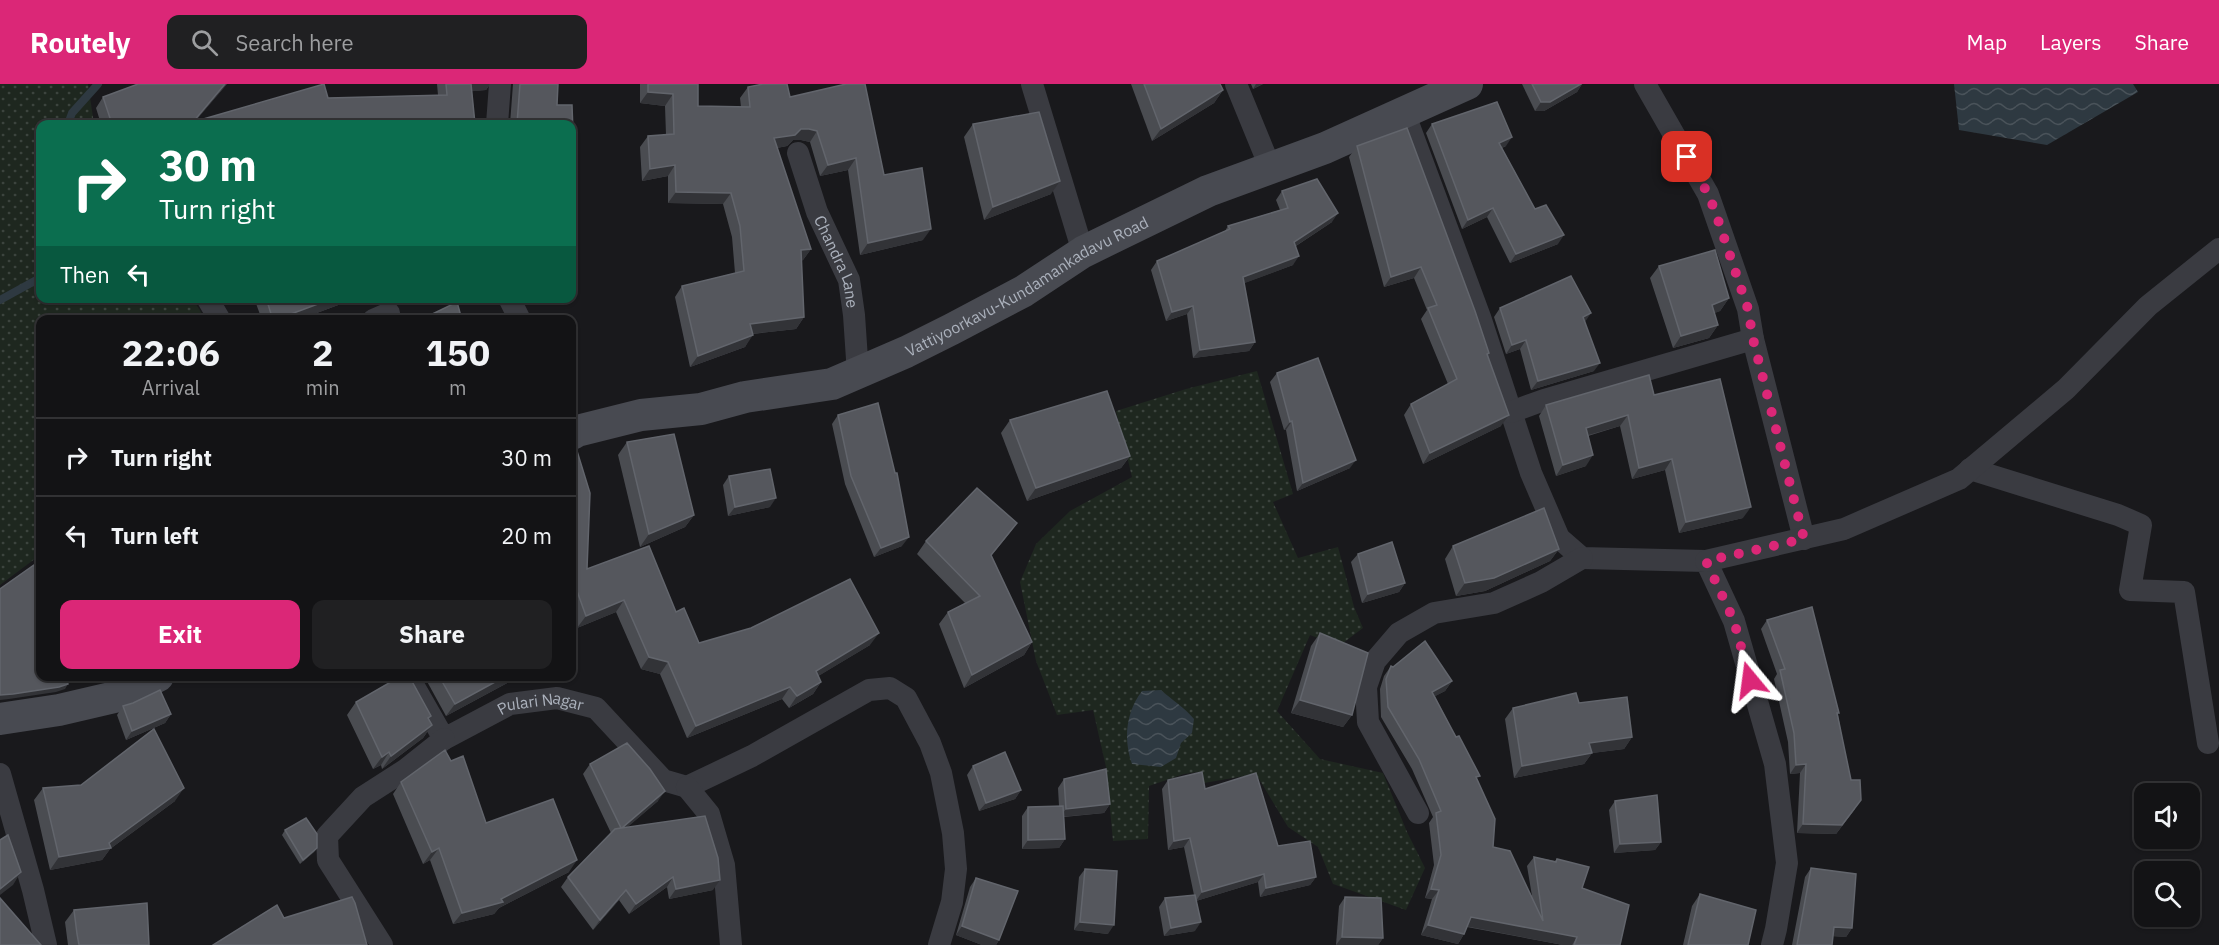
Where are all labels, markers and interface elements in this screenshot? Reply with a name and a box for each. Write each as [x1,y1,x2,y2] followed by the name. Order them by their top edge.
[167,15,587,69] search box
[30,24,131,61] text: Routely
[188,26,221,59] icon: search
[236,28,354,57] text: Search here
[1967,28,2007,56] text: Map
[2040,28,2102,56] text: Layers
[2135,28,2189,56] text: Share
[1661,131,1712,182] pin
[159,138,257,193] text: 30 m
[1670,140,1703,173] icon: arrive
[60,144,138,222] icon: right
[159,191,276,226] text: Turn right
[810,212,863,309] street label: Chandra Lane
[902,212,1152,361] street label: Vattiyoorkavu-Kundamankadavu Road
[122,258,155,291] icon: left
[60,260,110,289] text: Then
[122,329,220,376] text: 22:06
[312,329,334,376] text: 2
[425,329,490,376] text: 150
[142,374,200,401] text: Arrival
[306,374,340,401] text: min
[449,374,467,401] text: m
[60,441,93,474] icon: right
[111,443,212,472] text: Turn right
[501,443,552,472] text: 30 m
[60,519,93,552] icon: left
[111,521,199,550] text: Turn left
[501,521,552,550] text: 20 m
[60,600,300,669] button: Exit
[312,600,552,669] button: Share
[1718,648,1782,712] position arrow
[494,687,586,719] street label: Pulari Nagar
[2134,783,2200,927] map controls
[2134,783,2200,849] button: sound
[2134,861,2200,927] button: search

